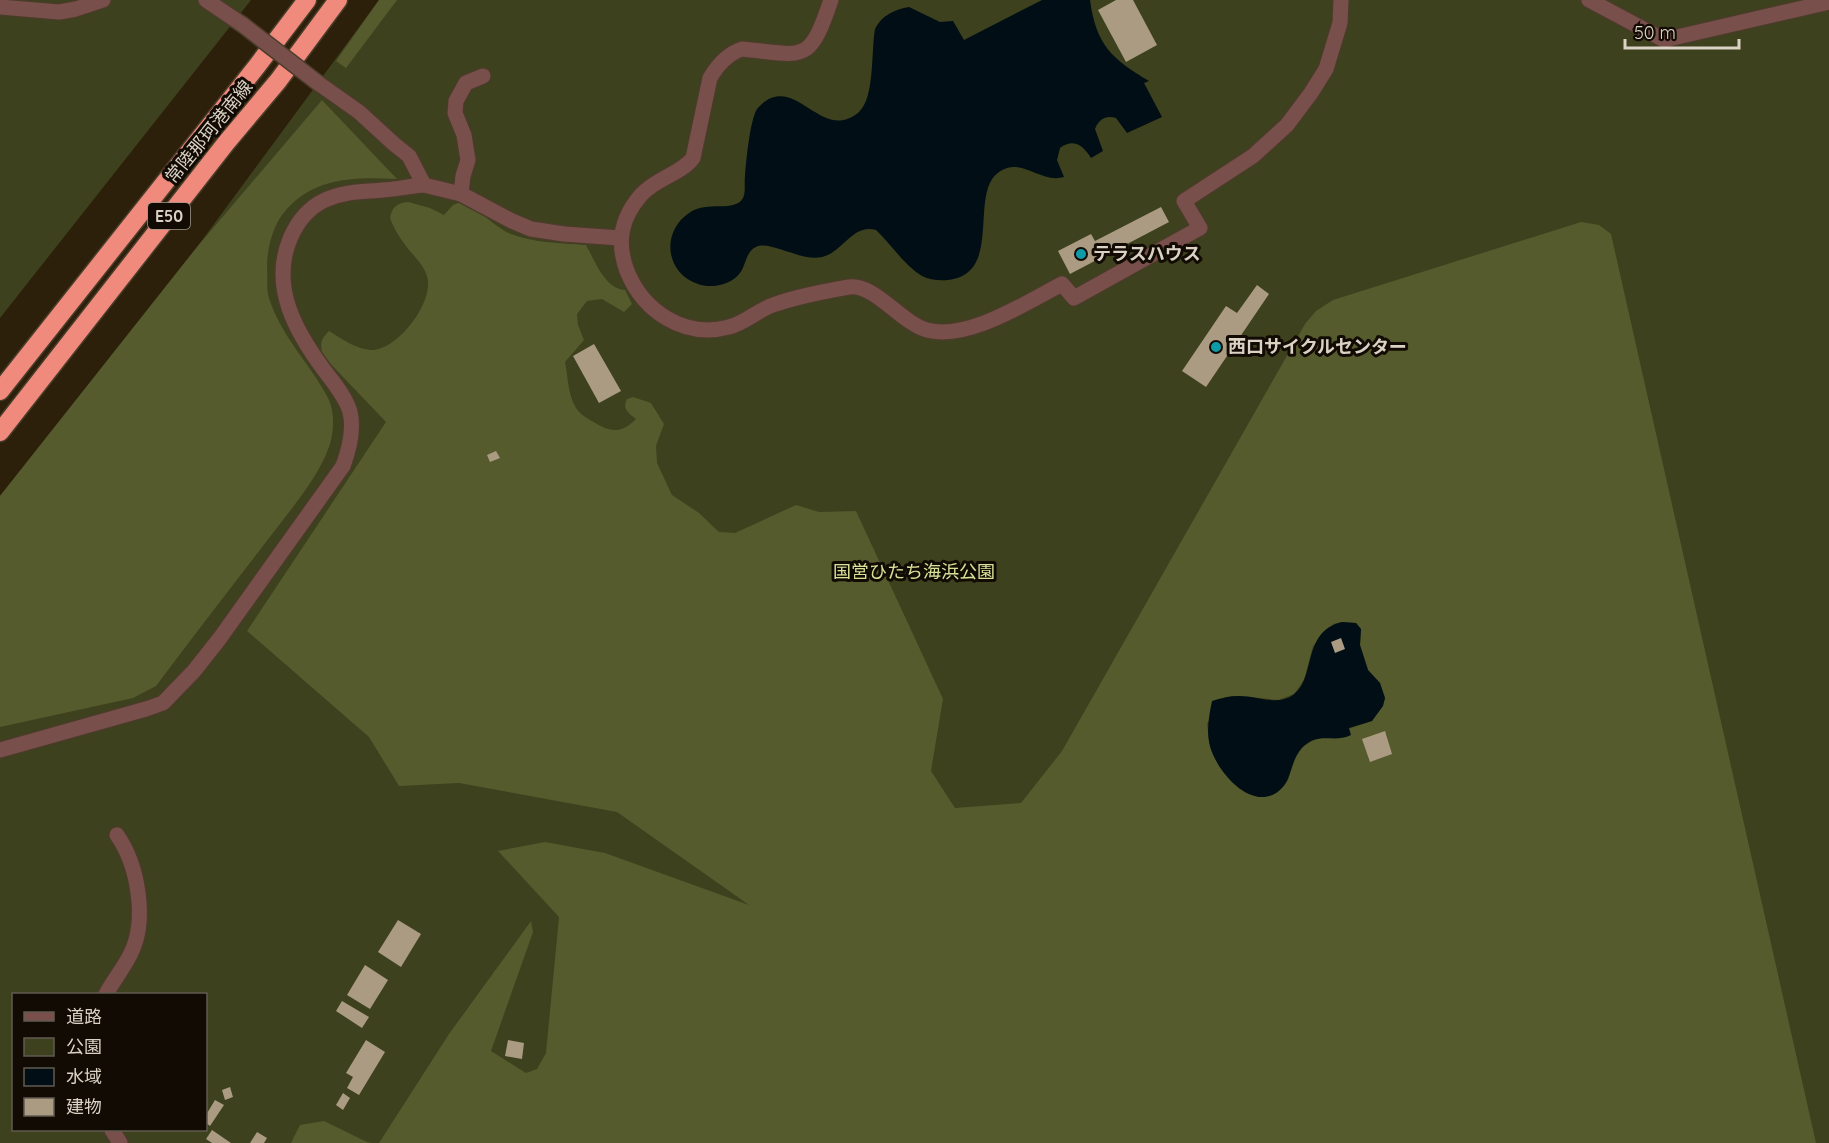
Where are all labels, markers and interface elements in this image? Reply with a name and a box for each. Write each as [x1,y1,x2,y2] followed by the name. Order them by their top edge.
[1625,12,1739,50] scale bar
[1634,21,1676,44] text: 50 m
[160,75,257,188] street label: 常陸那珂港南線
[148,203,190,229] road number: E50
[1093,242,1201,265] place label: テラスハウス
[1074,247,1088,261] marker: テラスハウス
[1228,335,1407,358] place label: 西口サイクルセンター
[1209,340,1223,354] marker: 西口サイクルセンター
[833,560,995,583] park label: 国営ひたち海浜公園
[12,993,207,1131] legend
[66,1005,102,1028] text: 道路
[66,1035,102,1058] text: 公園
[66,1065,102,1088] text: 水域
[66,1095,102,1118] text: 建物

